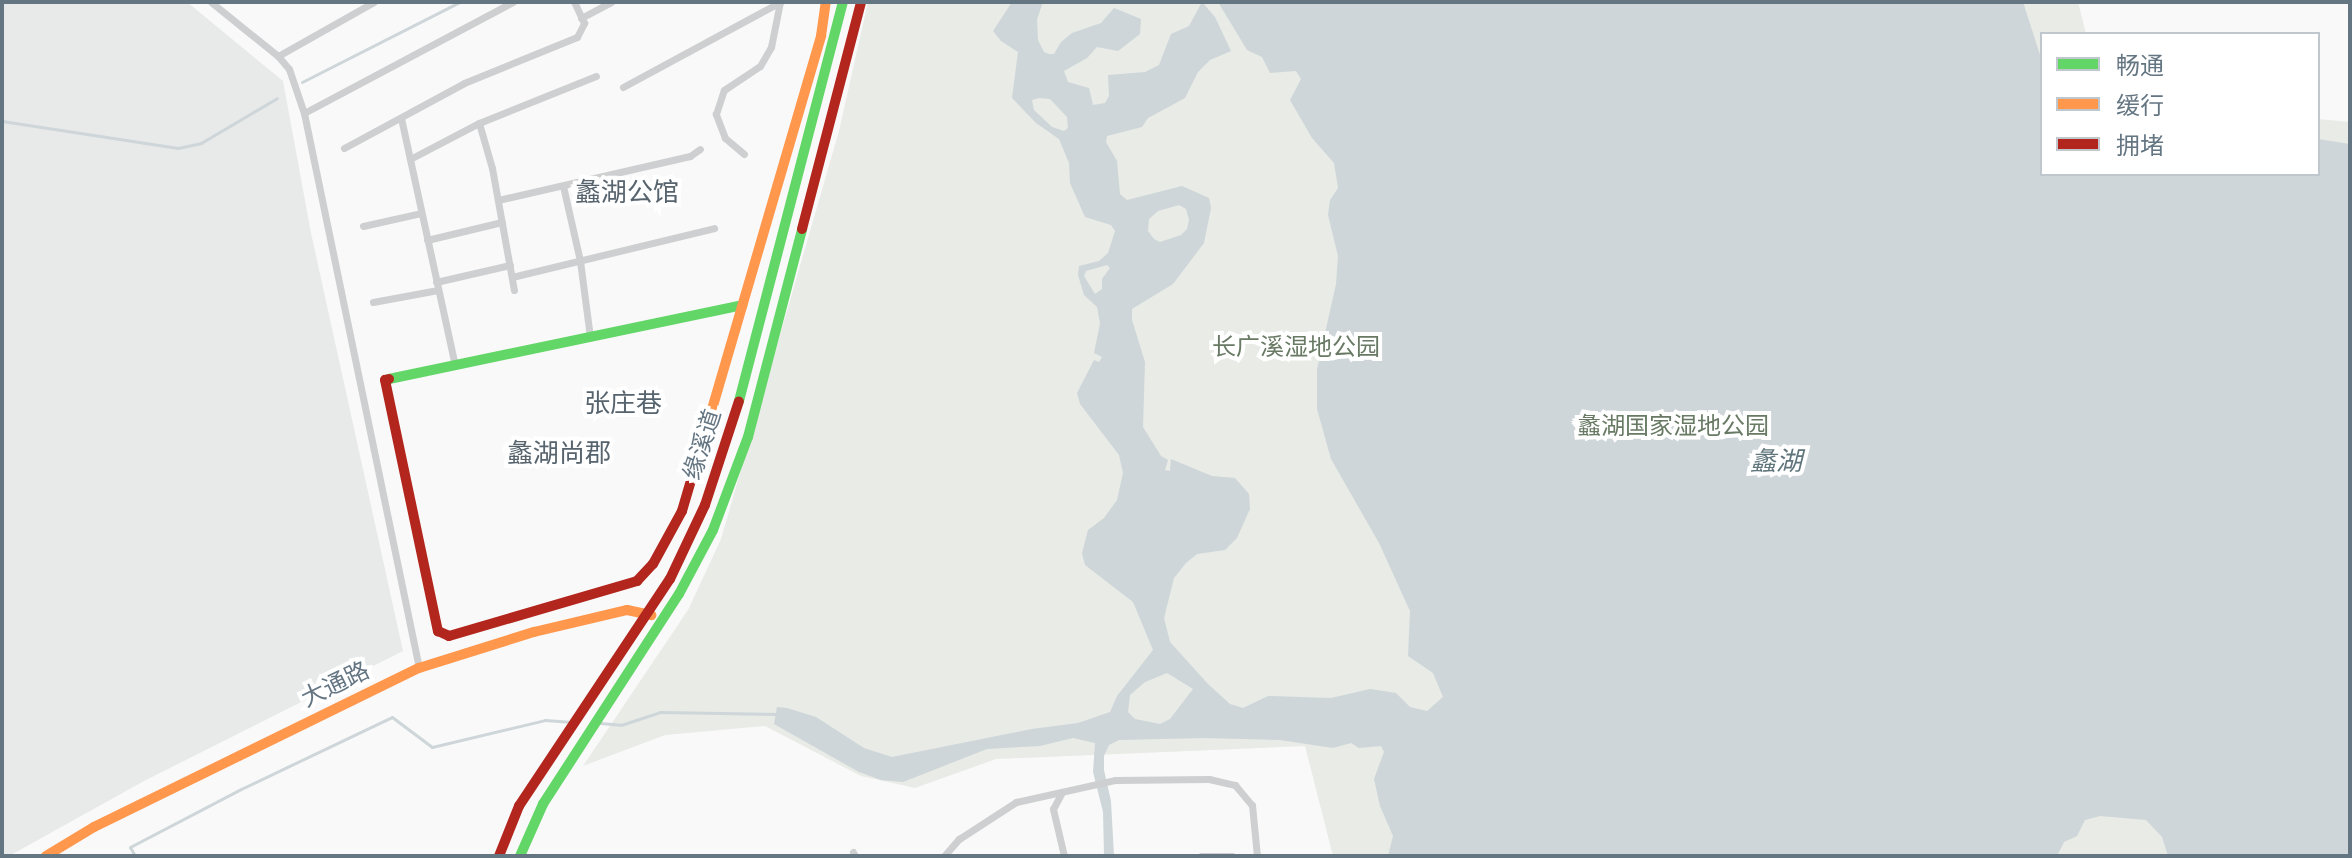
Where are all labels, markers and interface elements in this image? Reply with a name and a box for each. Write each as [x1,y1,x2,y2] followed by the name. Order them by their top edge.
[2040,32,2320,176] legend
[2116,55,2164,79] text: 畅通
[2116,95,2164,119] text: 缓行
[2116,135,2164,159] text: 拥堵
[575,178,679,210] district label: 蠡湖公馆
[1212,335,1380,363] park label: 长广溪湿地公园
[584,389,662,421] district label: 张庄巷
[679,406,729,484] street label: 缘溪道
[1577,414,1769,442] park label: 蠡湖国家湿地公园
[507,439,611,471] district label: 蠡湖尚郡
[1750,447,1802,479] water label: 蠡湖
[297,657,375,715] street label: 大通路

